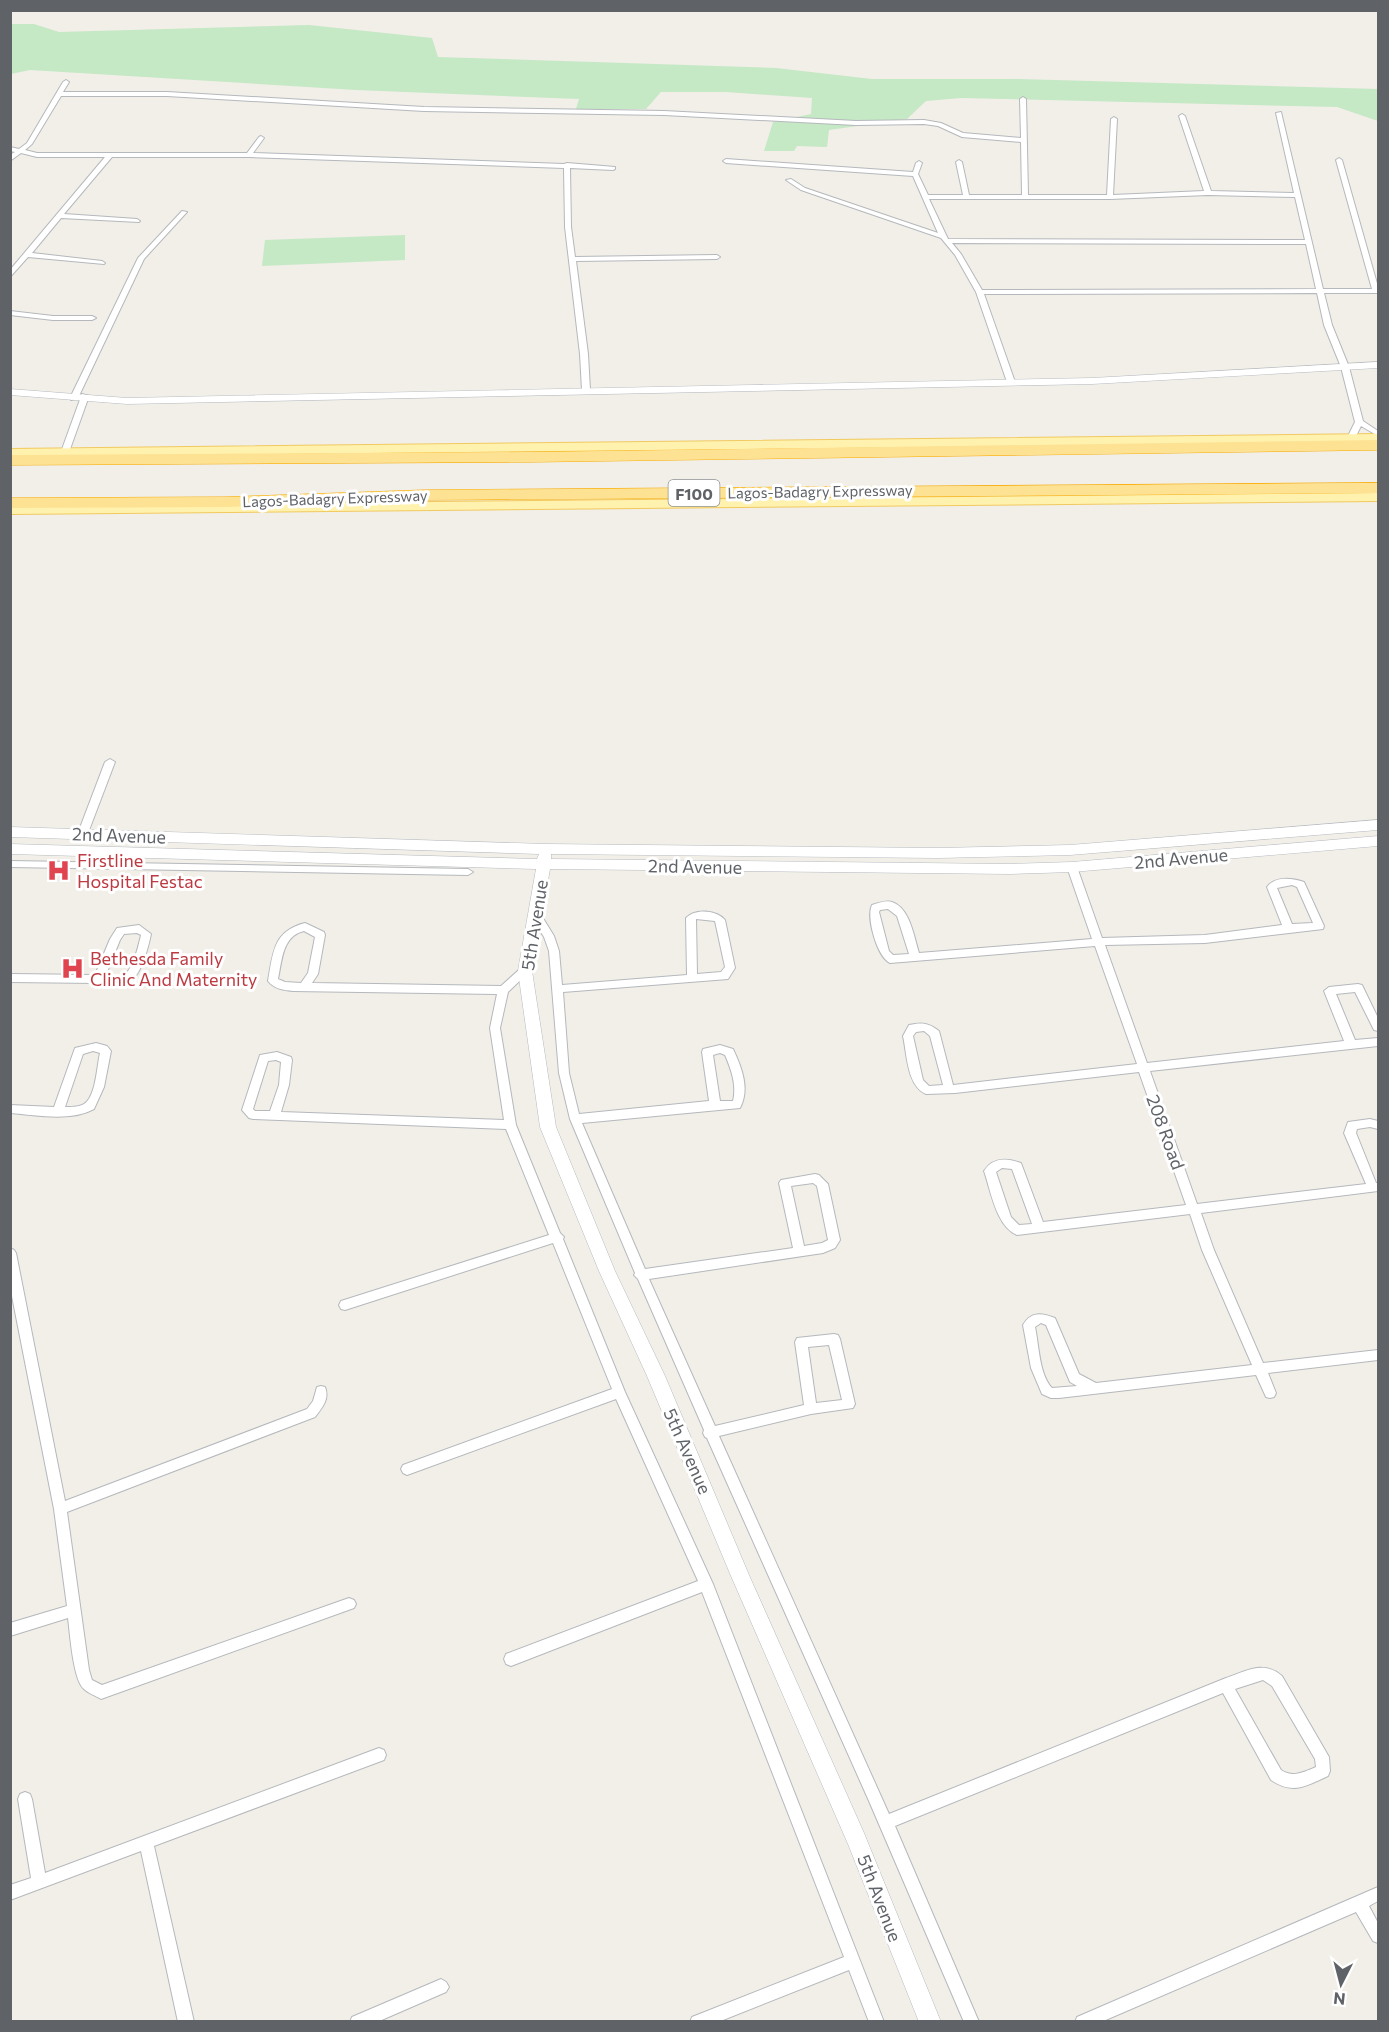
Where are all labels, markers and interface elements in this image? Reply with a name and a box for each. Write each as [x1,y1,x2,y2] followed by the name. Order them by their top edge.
[668,480,720,506] road number: F100
[727,480,913,502] street label: Lagos-Badagry Expressway
[242,486,428,510] street label: Lagos-Badagry Expressway
[72,822,166,848] street label: 2nd Avenue
[1133,843,1229,873] street label: 2nd Avenue
[77,849,203,892] place label: Firstline Hospital Festac
[648,854,742,878] street label: 2nd Avenue
[46,857,72,883] hospital icon: Firstline Hospital Festac
[516,878,552,972] street label: 5th Avenue
[90,947,257,990] place label: Bethesda Family Clinic And Maternity
[59,955,85,981] hospital icon: Bethesda Family Clinic And Maternity
[1142,1092,1190,1172] street label: 208 Road
[659,1405,717,1497] street label: 5th Avenue
[853,1851,907,1945] street label: 5th Avenue
[1311,1954,1371,2014] north arrow
[1332,1989,1346,2009] text: N

